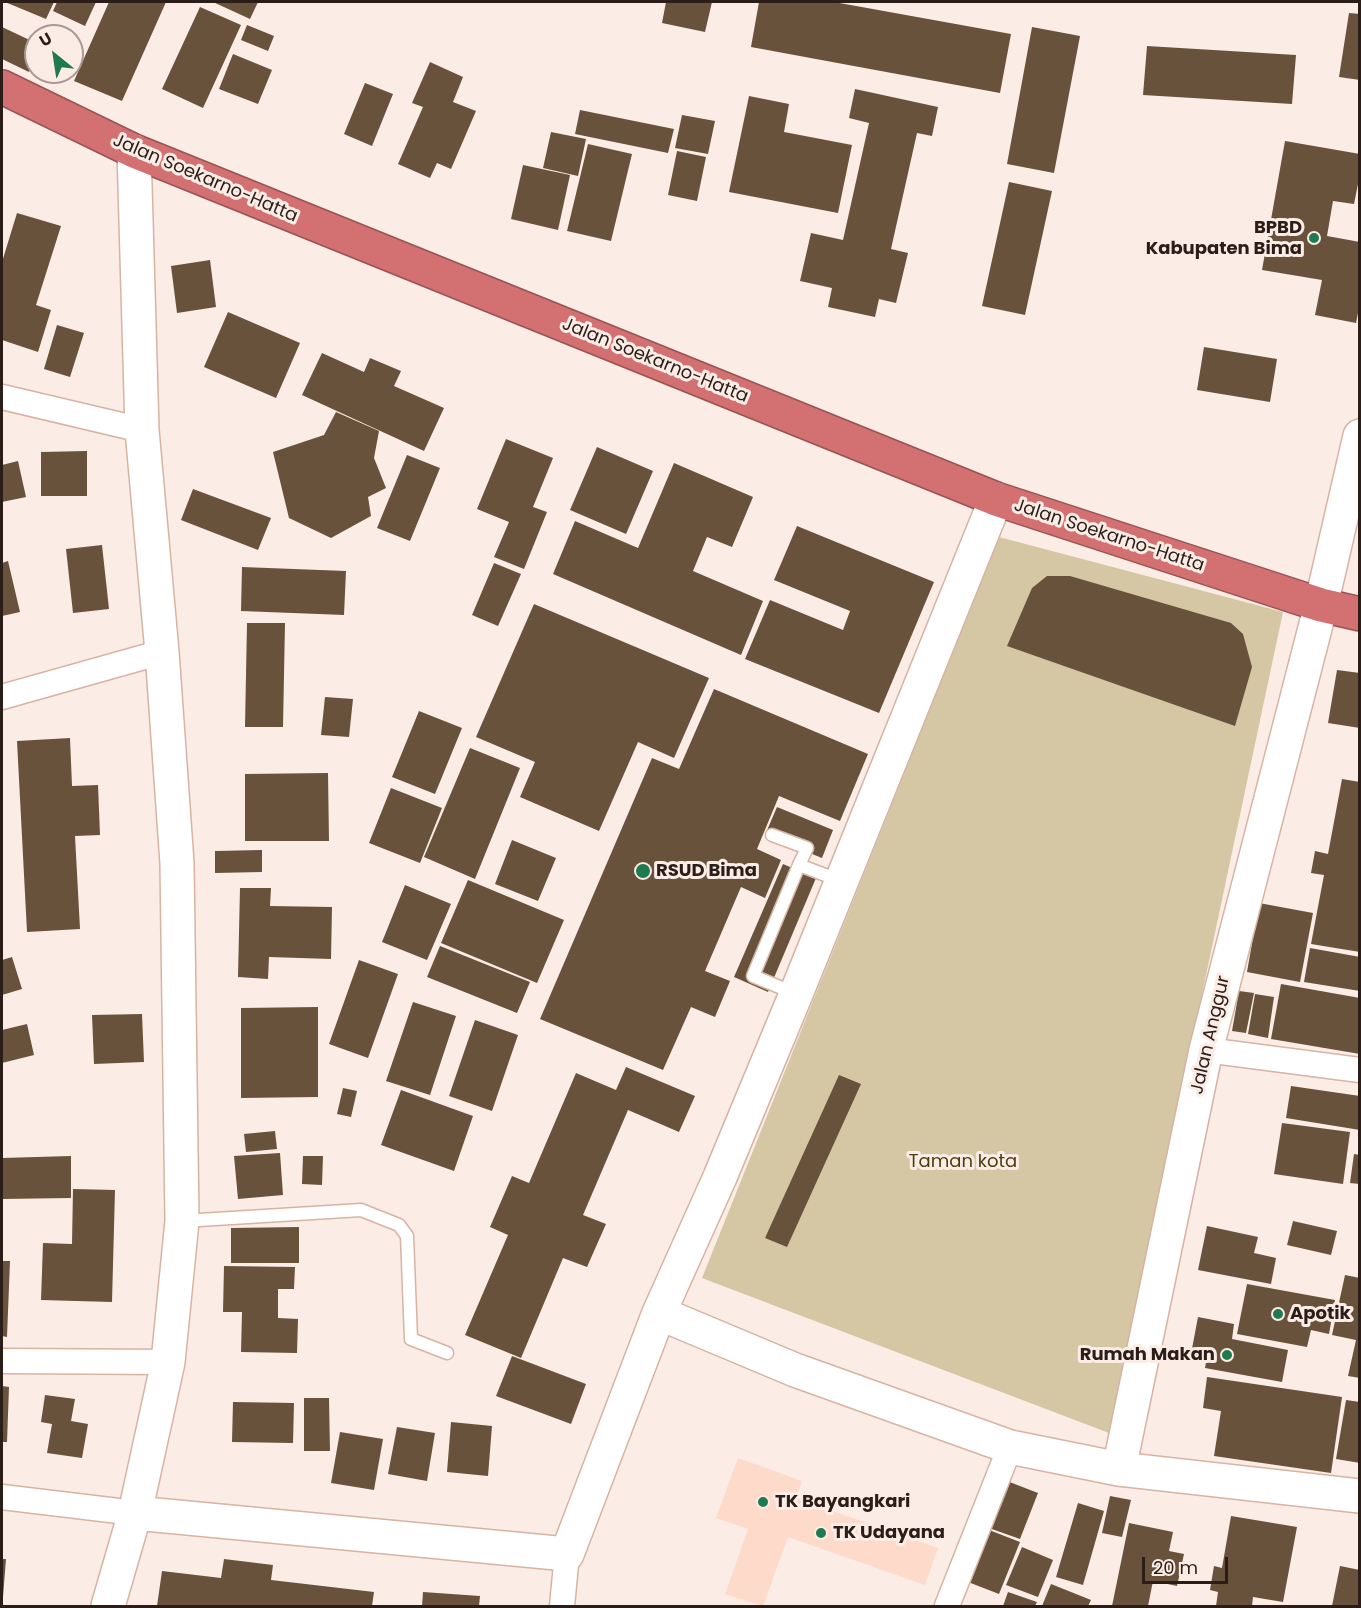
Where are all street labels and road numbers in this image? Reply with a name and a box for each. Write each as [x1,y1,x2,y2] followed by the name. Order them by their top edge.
[109,130,301,228] street label: Jalan Soekarno-Hatta
[559,314,751,408] street label: Jalan Soekarno-Hatta
[1011,495,1207,577] street label: Jalan Soekarno-Hatta
[1187,974,1235,1096] street label: Jalan Anggur

